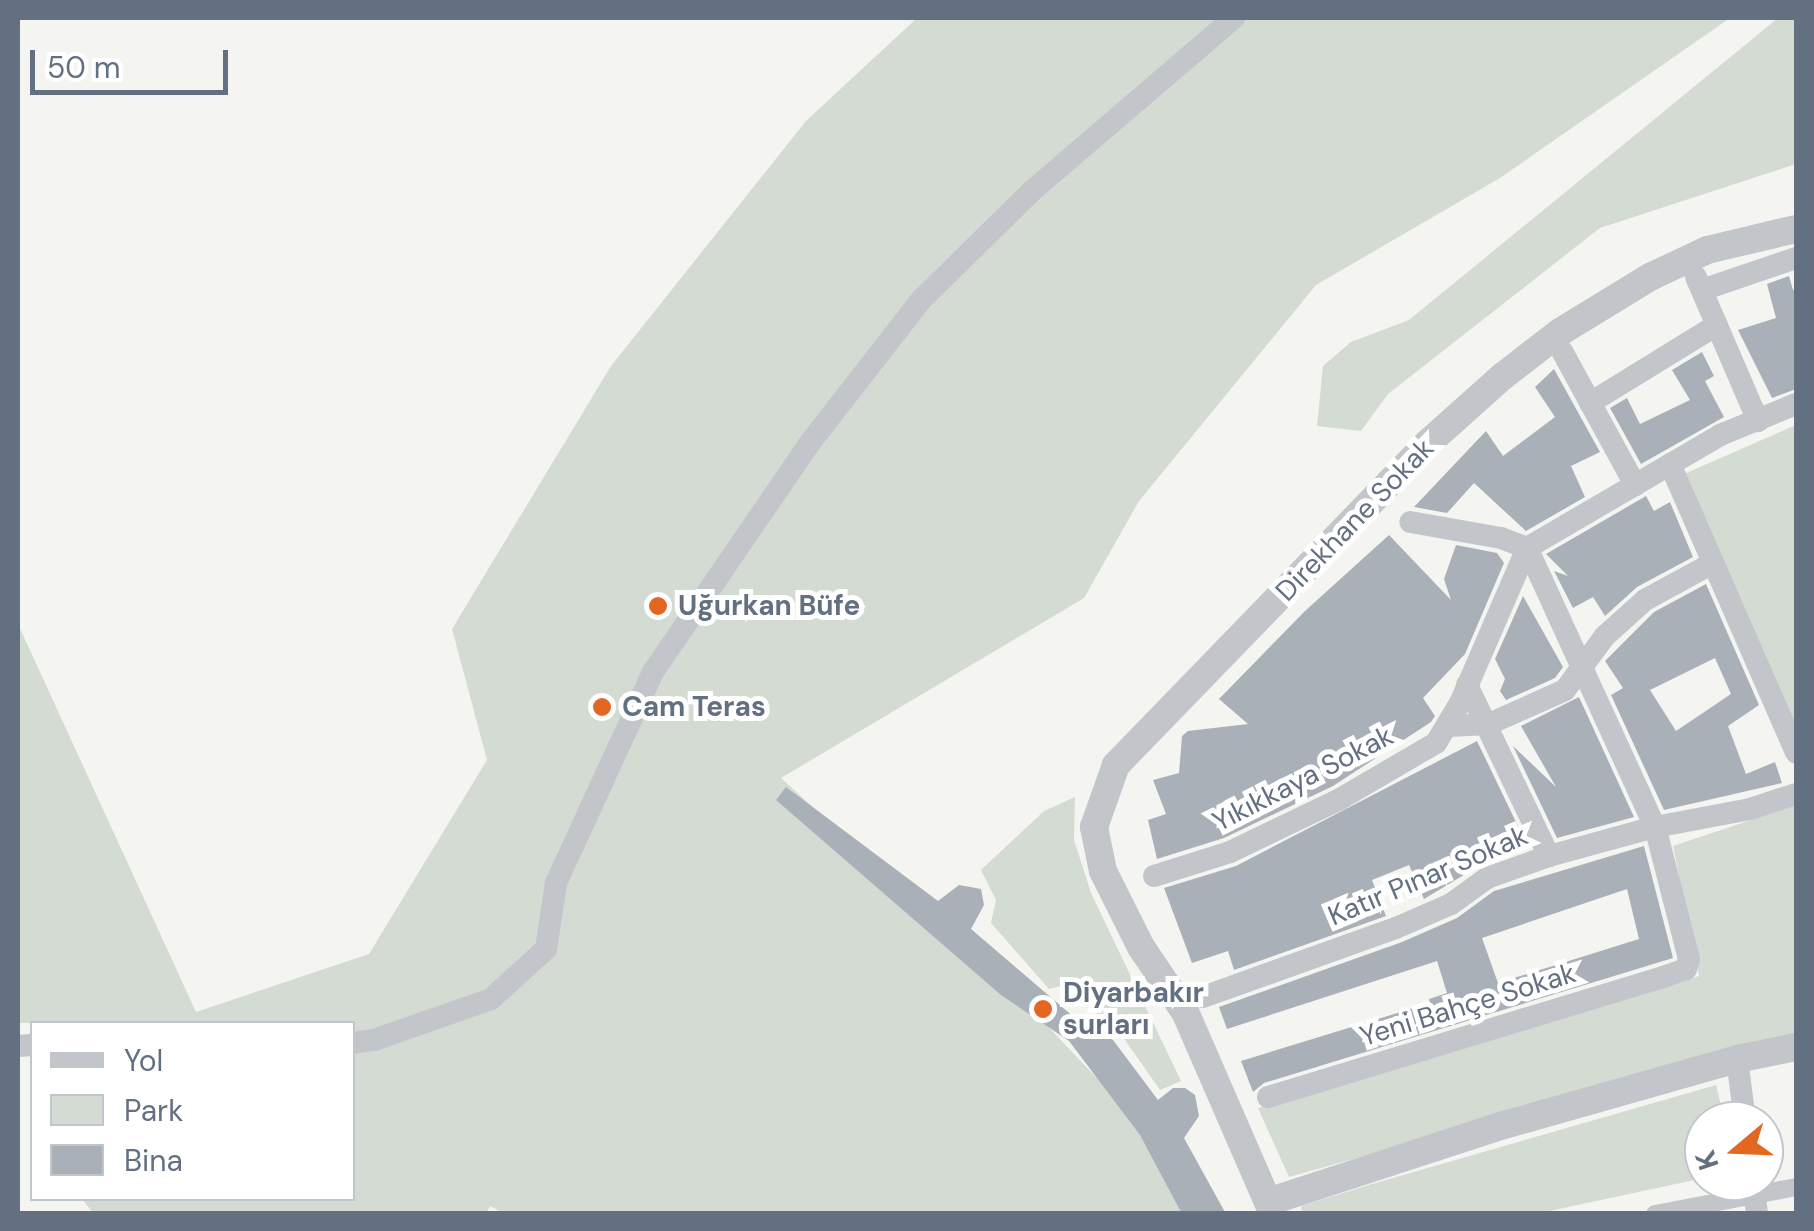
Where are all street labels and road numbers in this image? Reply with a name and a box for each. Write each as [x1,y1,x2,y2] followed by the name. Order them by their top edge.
[1269,432,1441,608] street label: Direkhane Sokak
[1207,719,1399,839] street label: Yıkıkkaya Sokak
[1323,819,1533,933] street label: Katır Pınar Sokak
[1356,956,1580,1054] street label: Yeni Bahçe Sokak

